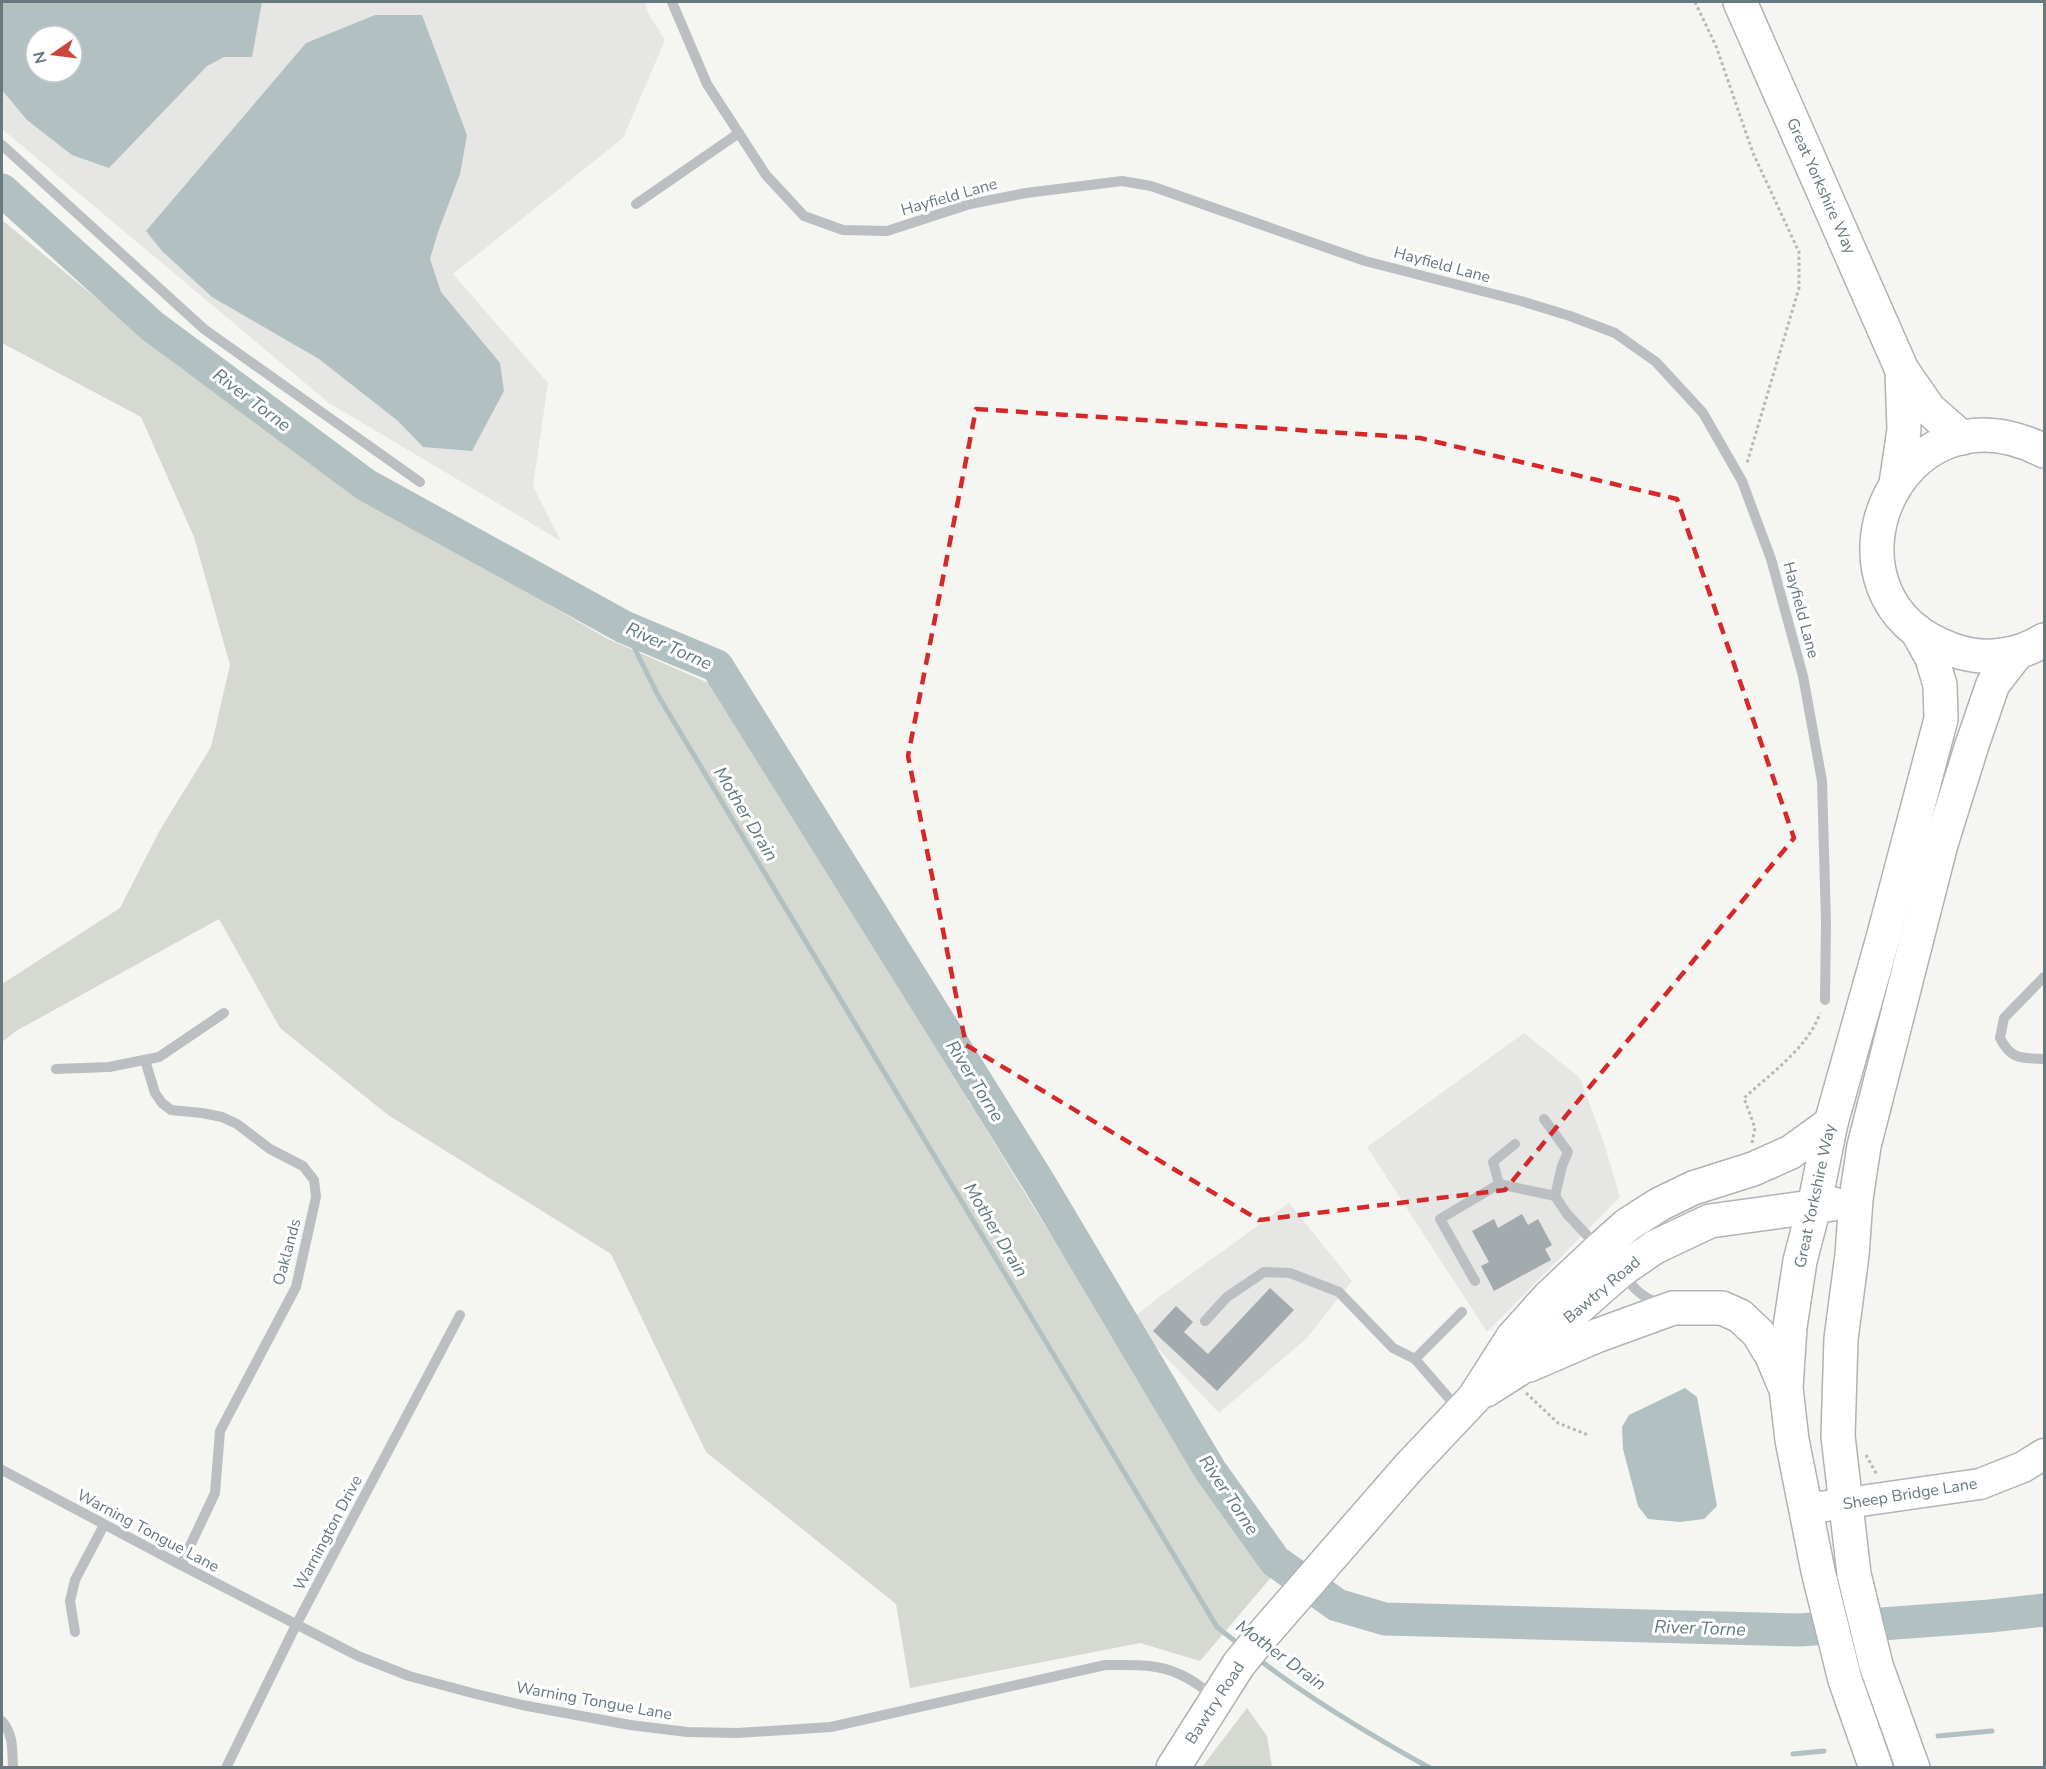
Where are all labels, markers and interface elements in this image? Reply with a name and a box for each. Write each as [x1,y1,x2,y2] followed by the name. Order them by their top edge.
[24,24,84,84] north arrow
[28,49,53,66] text: N
[1781,114,1861,258] street label: Great Yorkshire Way
[898,173,1000,221] street label: Hayfield Lane
[1391,242,1493,288] street label: Hayfield Lane
[208,363,296,437] water label: River Torne
[1778,559,1824,661] street label: Hayfield Lane
[622,616,716,676] water label: River Torne
[708,762,784,866] water label: Mother Drain
[941,1036,1010,1127] water label: River Torne
[1789,1121,1841,1270] street label: Great Yorkshire Way
[958,1178,1034,1282] water label: Mother Drain
[268,1216,306,1288] street label: Oaklands
[1559,1251,1645,1329] street label: Bawtry Road
[1193,1450,1265,1540] water label: River Torne
[288,1471,368,1595] street label: Warnington Drive
[1841,1473,1979,1515] street label: Sheep Bridge Lane
[73,1484,223,1578] street label: Warning Tongue Lane
[1231,1614,1331,1696] water label: Mother Drain
[1654,1614,1747,1642] water label: River Torne
[1180,1658,1250,1748] street label: Bawtry Road
[514,1676,674,1726] street label: Warning Tongue Lane

